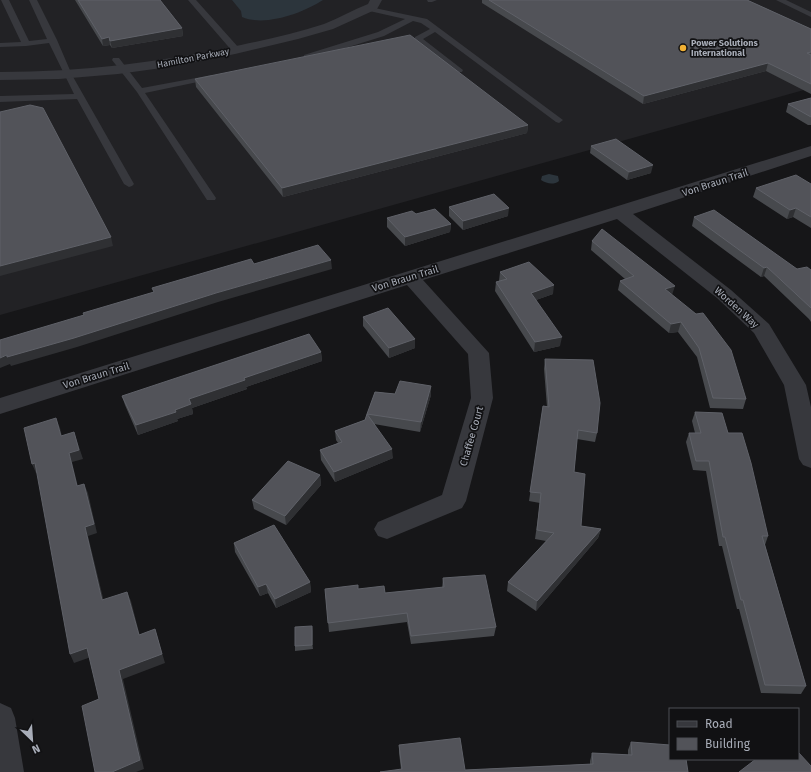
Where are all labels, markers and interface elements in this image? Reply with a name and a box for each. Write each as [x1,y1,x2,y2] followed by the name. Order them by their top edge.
[691,38,759,58] place label: Power Solutions International
[678,43,688,53] marker: Power Solutions International
[156,46,230,70] street label: Hamilton Parkway
[681,167,750,199] street label: Von Braun Trail
[371,263,440,295] street label: Von Braun Trail
[712,285,761,331] street label: Worden Way
[62,360,131,392] street label: Von Braun Trail
[458,405,486,467] street label: Chaffee Court
[669,708,799,760] legend
[705,717,733,731] text: Road
[12,720,52,760] north arrow
[705,737,751,751] text: Building
[30,741,42,756] text: N

